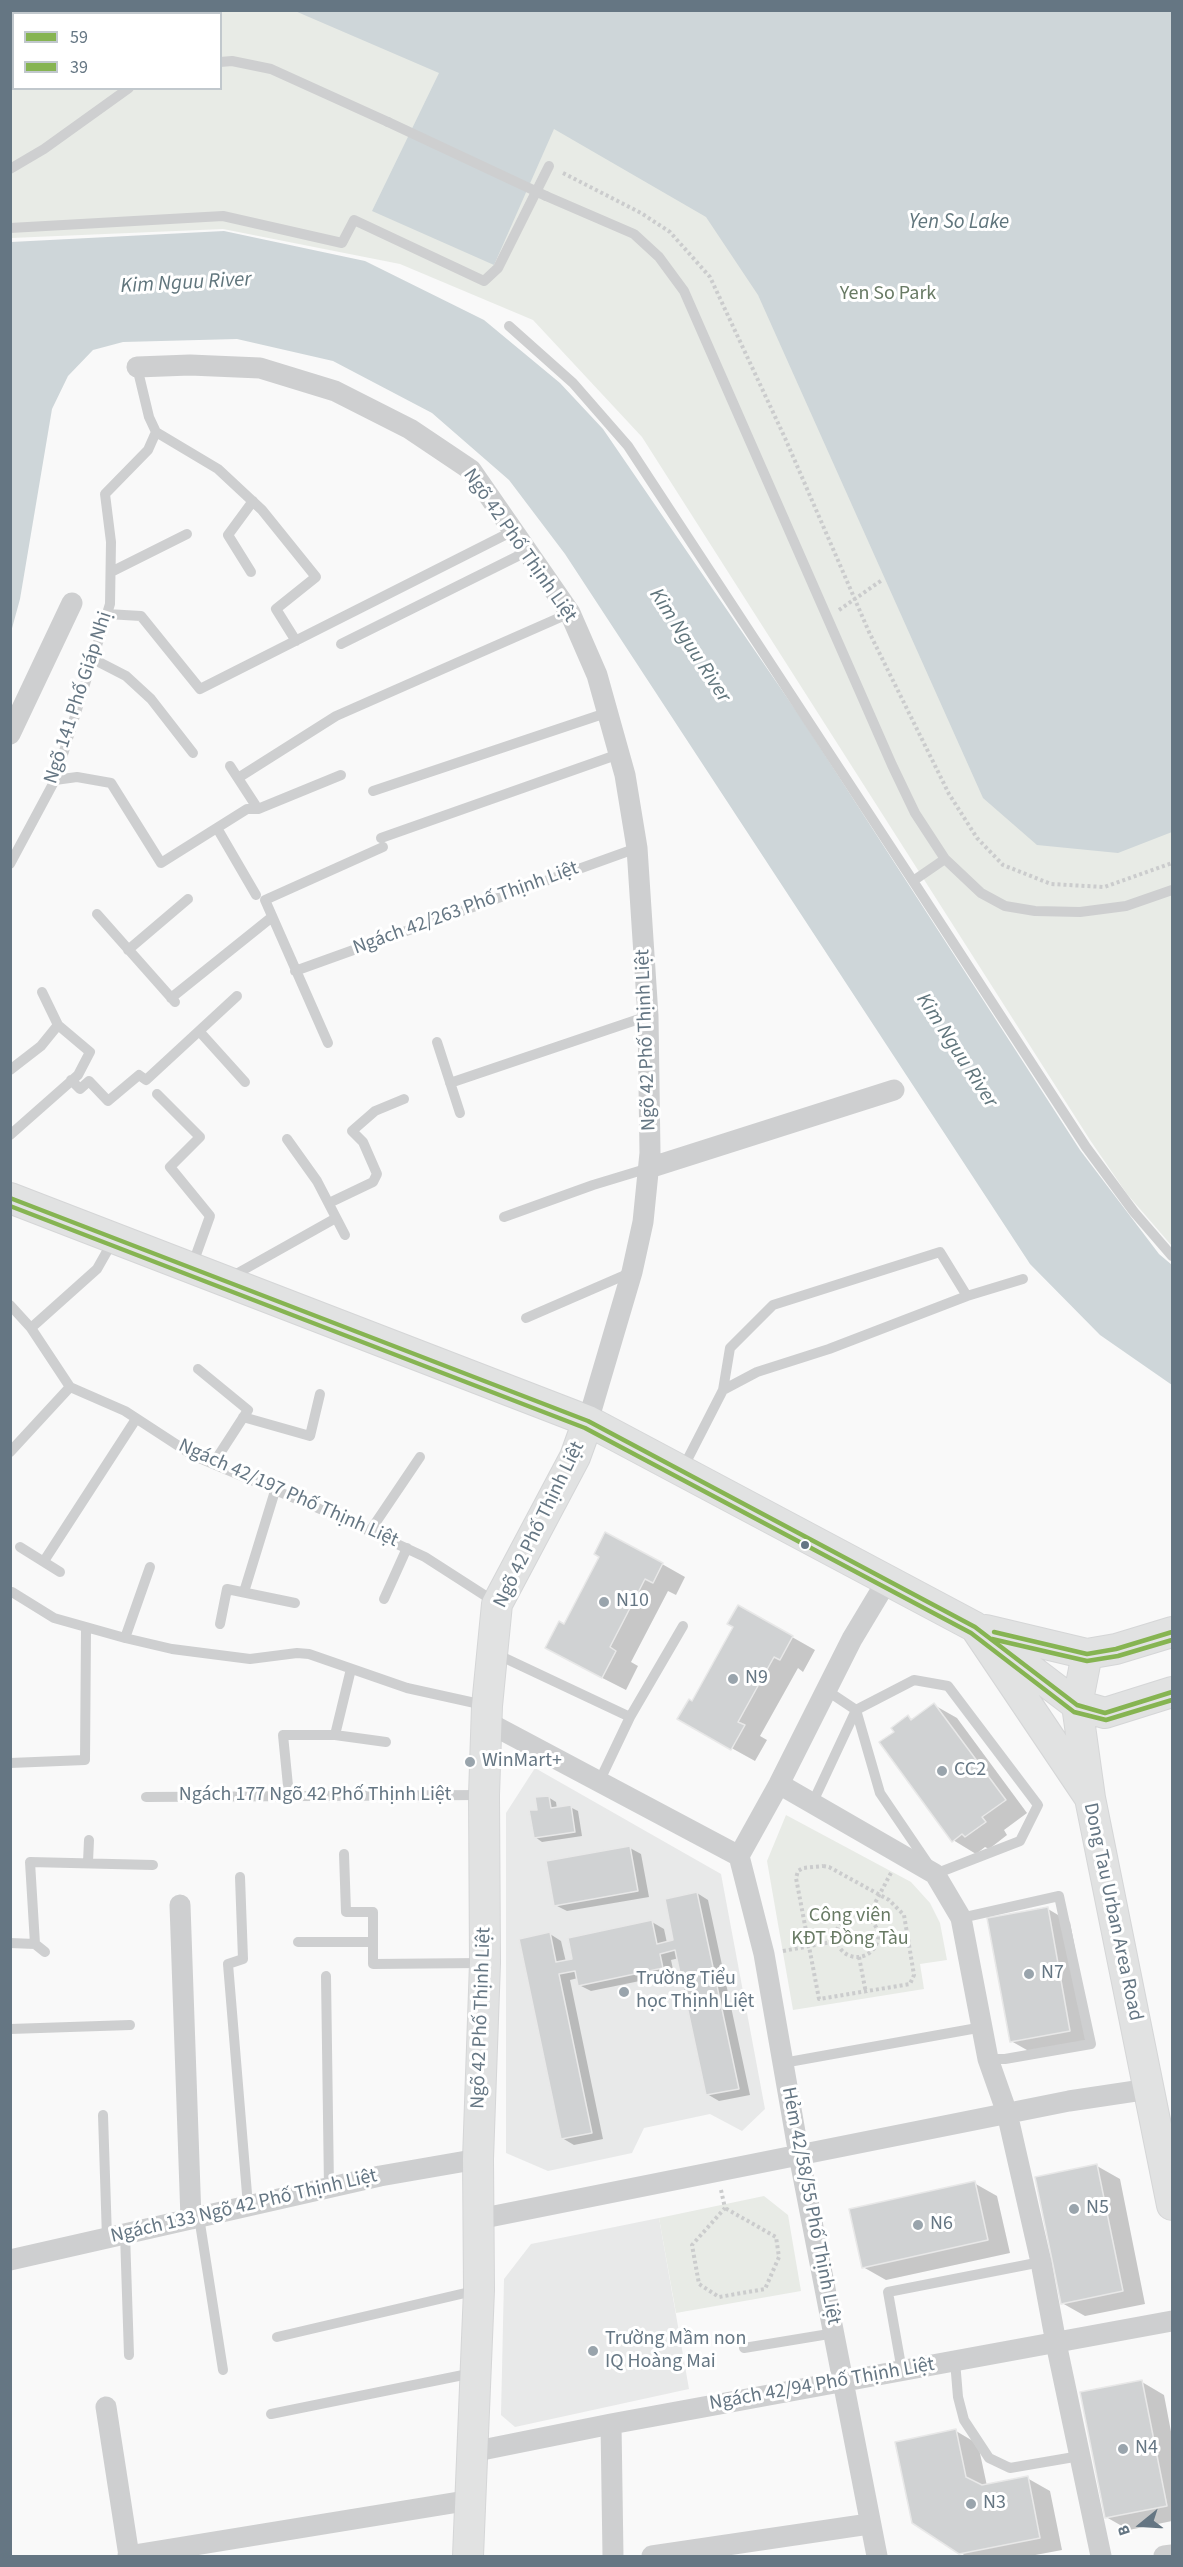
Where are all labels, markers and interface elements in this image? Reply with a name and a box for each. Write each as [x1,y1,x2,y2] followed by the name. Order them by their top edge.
[12,12,222,90] legend
[70,25,88,50] text: 59
[70,55,88,80] text: 39
[909,210,1009,236] water label: Yen So Lake
[120,268,252,300] water label: Kim Nguu River
[840,283,936,307] park label: Yen So Park
[457,465,581,627] street label: Ngõ 42 Phố Thịnh Liệt
[643,584,735,708] water label: Kim Nguu River
[40,609,118,787] street label: Ngõ 141 Phố Giáp Nhị
[350,857,582,961] street label: Ngách 42/263 Phố Thịnh Liệt
[632,949,662,1131] street label: Ngõ 42 Phố Thịnh Liệt
[910,989,1002,1113] water label: Kim Nguu River
[174,1435,402,1553] street label: Ngách 42/197 Phố Thịnh Liệt
[489,1438,591,1612] street label: Ngõ 42 Phố Thịnh Liệt
[799,1539,811,1551] unlabelled marker
[616,1590,649,1614] place label: N10
[597,1595,611,1609] marker: N10
[745,1667,768,1691] place label: N9
[726,1672,740,1686] marker: N9
[482,1750,562,1774] place label: WinMart+
[463,1755,477,1769] marker: WinMart+
[954,1759,986,1783] place label: CC2
[935,1764,949,1778] marker: CC2
[179,1784,451,1808] street label: Ngách 177 Ngõ 42 Phố Thịnh Liệt
[1077,1801,1147,2023] street label: Dong Tau Urban Area Road
[791,1905,909,1952] park label: Công viên KĐT Đồng Tàu
[467,1927,497,2109] street label: Ngõ 42 Phố Thịnh Liệt
[1041,1962,1064,1986] place label: N7
[1022,1967,1036,1981] marker: N7
[636,1968,754,2015] place label: Trường Tiểu học Thịnh Liệt
[617,1985,631,1999] marker: Trường Tiểu học Thịnh Liệt
[775,2085,845,2327] street label: Hẻm 42/58/55 Phố Thịnh Liệt
[109,2165,379,2249] street label: Ngách 133 Ngõ 42 Phố Thịnh Liệt
[1086,2197,1109,2221] place label: N5
[1067,2202,1081,2216] marker: N5
[930,2213,953,2237] place label: N6
[911,2218,925,2232] marker: N6
[605,2328,746,2375] place label: Trường Mầm non IQ Hoàng Mai
[586,2344,600,2358] marker: Trường Mầm non IQ Hoàng Mai
[708,2353,936,2417] street label: Ngách 42/94 Phố Thịnh Liệt
[1135,2437,1158,2461] place label: N4
[1116,2442,1130,2456] marker: N4
[983,2492,1006,2516] place label: N3
[1111,2495,1171,2555] north arrow
[964,2497,978,2511] marker: N3
[1112,2523,1136,2539] text: B

